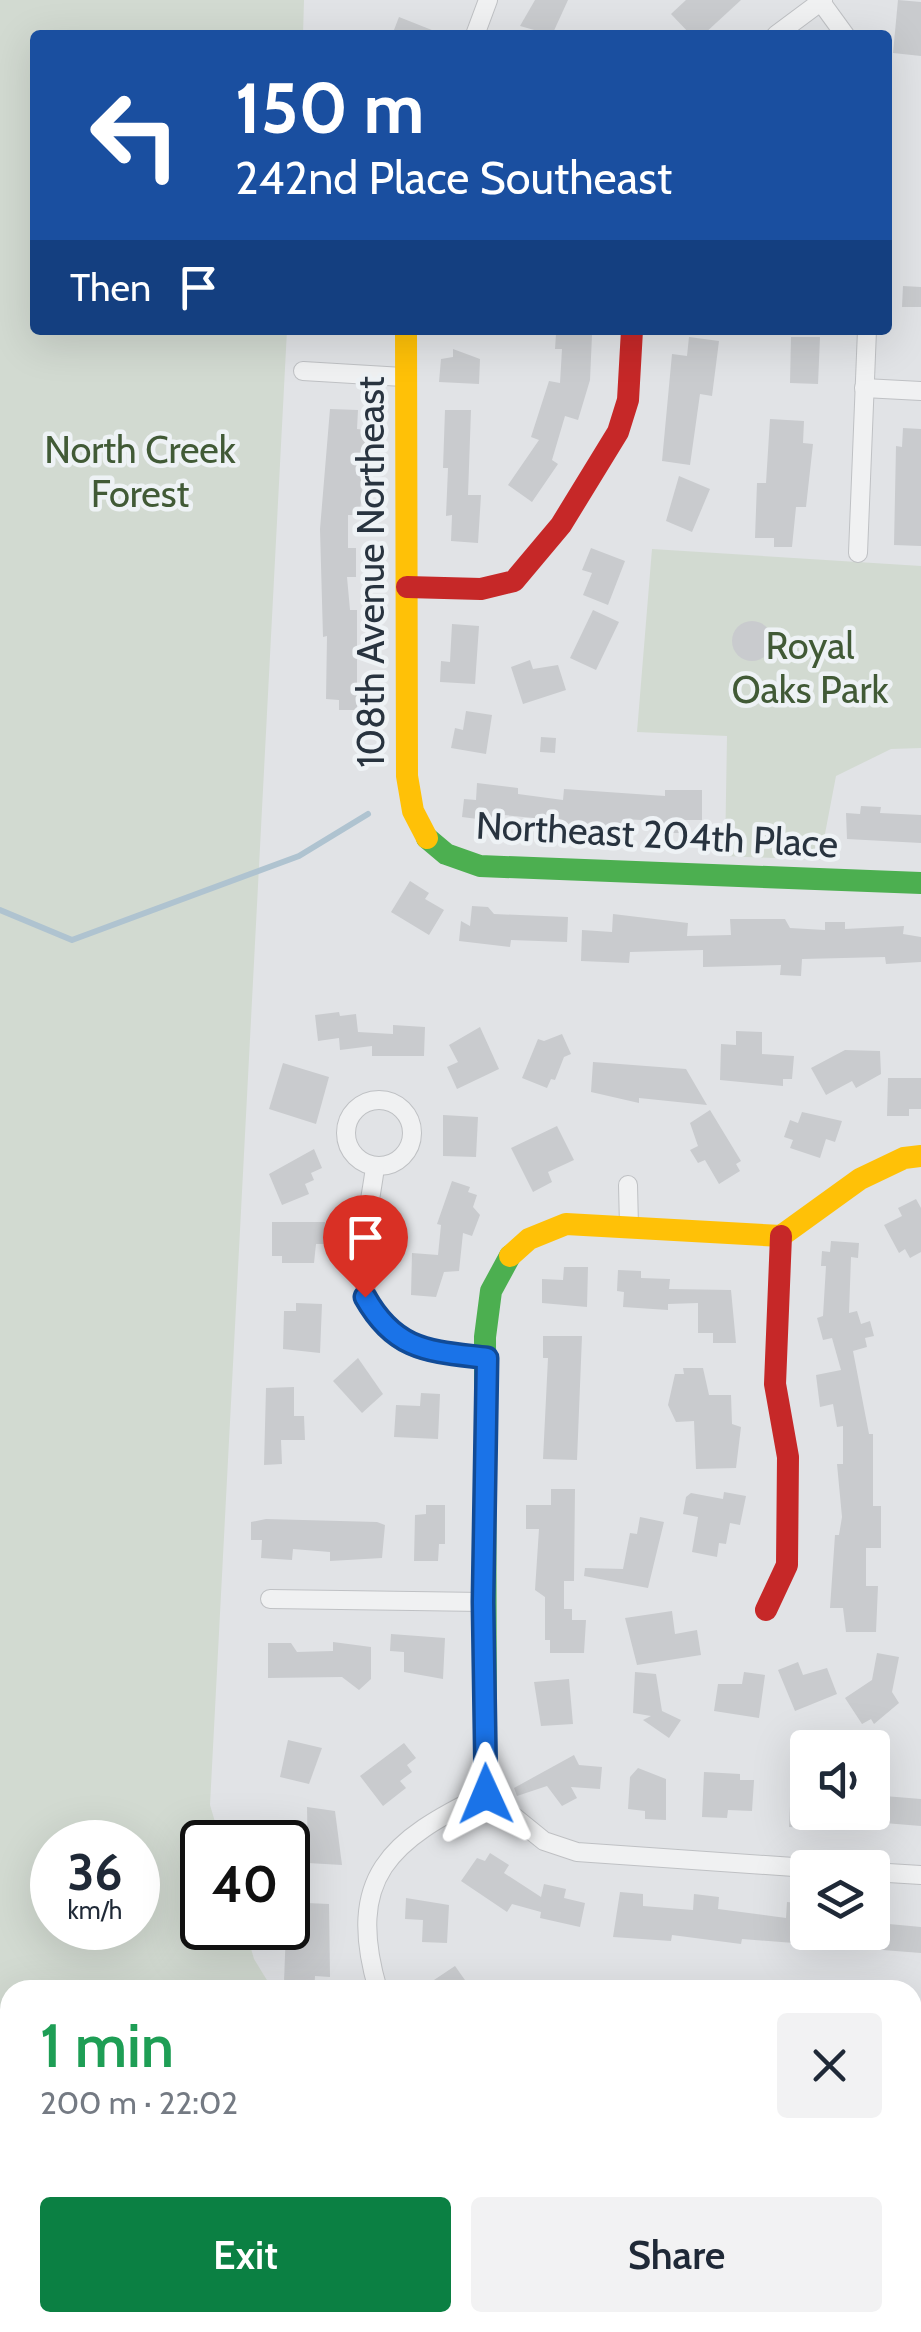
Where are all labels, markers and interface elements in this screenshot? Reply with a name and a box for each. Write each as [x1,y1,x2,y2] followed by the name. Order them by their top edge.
[235,65,424,151] text: 150 m
[70,70,200,200] icon: left
[235,151,672,205] text: 242nd Place Southeast
[171,260,226,315] icon: arrive
[70,264,151,311] text: Then
[347,376,394,768] street label: 108th Avenue Northeast
[44,426,236,517] park label: North Creek Forest
[732,622,888,713] park label: Royal Oaks Park
[475,802,839,867] street label: Northeast 204th Place
[323,1195,408,1298] pin
[338,1210,393,1265] icon: arrive
[790,1730,890,1950] map controls
[790,1730,890,1830] button: sound
[434,1742,538,1846] position arrow
[180,1820,310,1950] speed limit sign: 40
[67,1842,123,1903] text: 36
[790,1850,890,1950] button: layers
[68,1895,122,1925] text: km/h
[40,2009,174,2082] text: 1 min
[777,2013,882,2118] button: close
[40,2083,238,2122] text: 200 m · 22:02
[40,2197,451,2312] button: Exit
[471,2197,882,2312] button: Share

